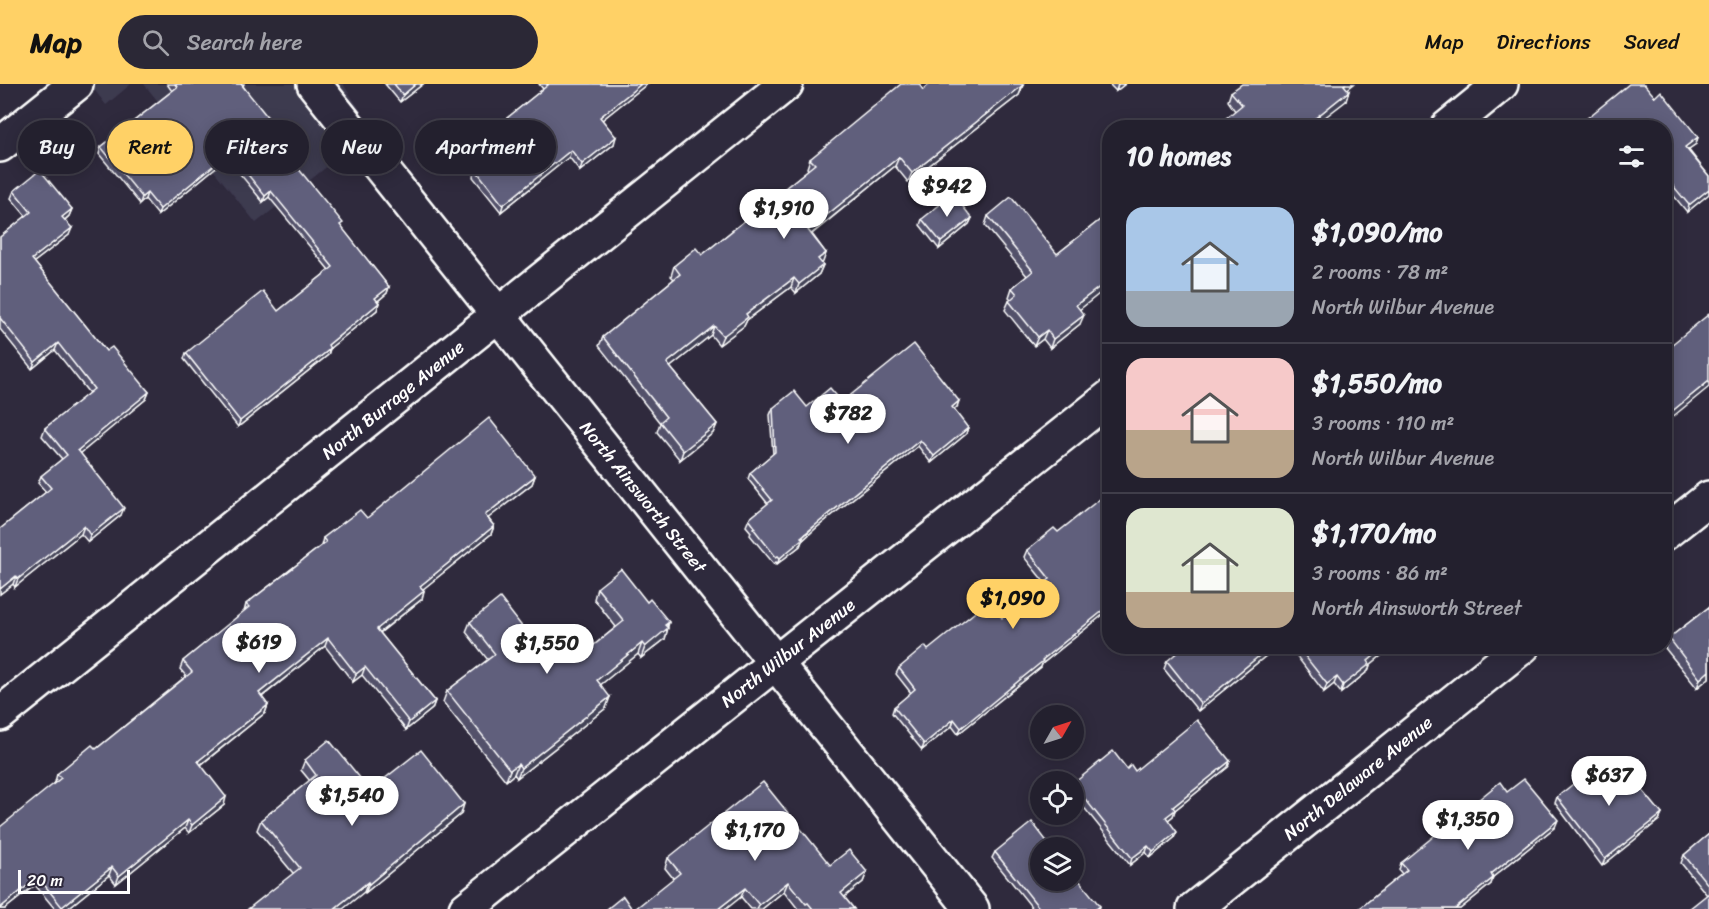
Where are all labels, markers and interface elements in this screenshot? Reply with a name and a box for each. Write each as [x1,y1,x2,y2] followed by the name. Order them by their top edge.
[118,15,538,69] search box
[30,18,82,67] text: Map
[187,23,303,62] text: Search here
[1425,23,1463,61] text: Map
[1496,23,1591,61] text: Directions
[1624,23,1679,61] text: Saved
[139,26,172,59] icon: search
[18,120,95,174] chip: Buy
[107,120,193,174] chip: Rent
[205,120,309,174] chip: Filters
[321,120,403,174] chip: New
[415,120,556,174] chip: Apartment
[1126,133,1231,179] text: 10 homes
[1615,140,1648,173] icon: filters
[911,167,983,218] pin: $942
[922,169,972,204] text: $942
[735,189,833,240] pin: $1,910
[754,191,814,226] text: $1,910
[1312,209,1443,255] text: $1,090/mo
[1174,231,1246,303] icon: home
[1312,255,1448,290] text: 2 rooms · 78 m²
[1312,290,1494,325] text: North Wilbur Avenue
[314,332,472,468] street label: North Burrage Avenue
[1312,360,1442,406] text: $1,550/mo
[1174,382,1246,454] icon: home
[812,394,884,445] pin: $782
[824,396,872,431] text: $782
[1312,406,1454,441] text: 3 rooms · 110 m²
[571,414,715,581] street label: North Ainsworth Street
[1312,441,1494,476] text: North Wilbur Avenue
[1312,510,1436,556] text: $1,170/mo
[1174,532,1246,604] icon: home
[1312,556,1448,591] text: 3 rooms · 86 m²
[964,579,1062,630] pin: $1,090
[981,581,1045,616] text: $1,090
[714,590,863,716] street label: North Wilbur Avenue
[1312,591,1522,626] text: North Ainsworth Street
[223,623,295,674] pin: $619
[498,624,596,675] pin: $1,550
[236,625,282,660] text: $619
[515,626,579,661] text: $1,550
[1030,705,1084,759] north arrow
[1030,705,1084,891] map controls
[1276,707,1440,849] street label: North Delaware Avenue
[1573,756,1645,807] pin: $637
[1585,758,1633,793] text: $637
[1030,771,1084,825] button: locate
[303,776,401,827] pin: $1,540
[320,778,384,813] text: $1,540
[1419,800,1517,851] pin: $1,350
[1436,802,1500,837] text: $1,350
[706,811,804,862] pin: $1,170
[725,813,785,848] text: $1,170
[1030,837,1084,891] button: layers
[27,866,63,895] text: 20 m
[18,867,130,894] scale bar

